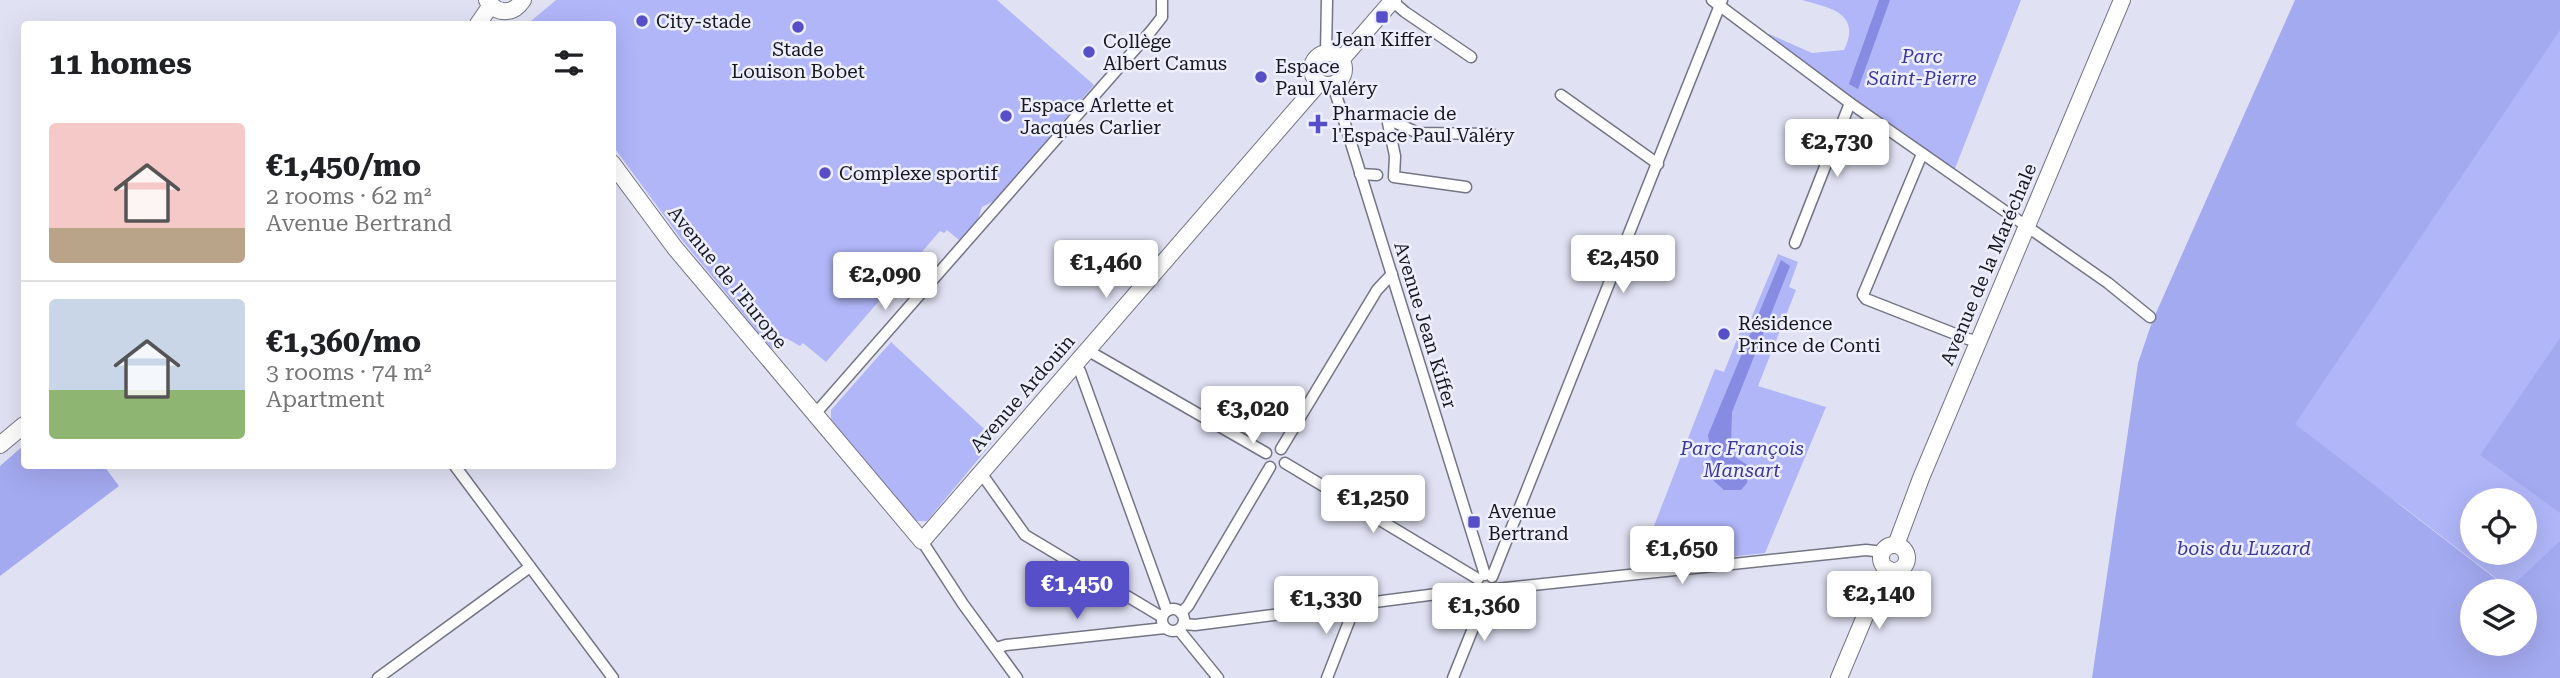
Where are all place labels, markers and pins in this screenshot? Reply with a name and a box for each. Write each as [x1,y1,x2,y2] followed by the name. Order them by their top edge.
[1374,9,1390,25] marker: Jean Kiffer
[656,10,751,33] place label: City-stade
[634,13,650,29] marker: City-stade
[790,19,806,35] marker: Stade Louison Bobet
[1332,28,1432,51] place label: Jean Kiffer
[1103,30,1227,75] place label: Collège Albert Camus
[731,38,865,83] place label: Stade Louison Bobet
[1081,44,1097,60] marker: Collège Albert Camus
[1275,55,1378,100] place label: Espace Paul Valéry
[1253,69,1269,85] marker: Espace Paul Valéry
[1020,94,1174,139] place label: Espace Arlette et Jacques Carlier
[1332,102,1515,147] place label: Pharmacie de l'Espace Paul Valéry
[998,108,1014,124] marker: Espace Arlette et Jacques Carlier
[1310,116,1326,132] marker: Pharmacie de l'Espace Paul Valéry
[1780,120,1894,179] pin: €2,730
[839,162,998,185] place label: Complexe sportif
[817,165,833,181] marker: Complexe sportif
[1566,236,1680,295] pin: €2,450
[1049,240,1163,300] pin: €1,460
[828,252,942,312] pin: €2,090
[1738,312,1880,357] place label: Résidence Prince de Conti
[1716,326,1732,342] marker: Résidence Prince de Conti
[1196,386,1310,446] pin: €3,020
[1316,476,1430,535] pin: €1,250
[1488,500,1569,545] place label: Avenue Bertrand
[1466,514,1482,530] marker: Avenue Bertrand
[1625,526,1739,586] pin: €1,650
[1020,562,1134,621] pin: €1,450
[1822,572,1936,631] pin: €2,140
[1269,576,1383,636] pin: €1,330
[1427,584,1541,643] pin: €1,360

